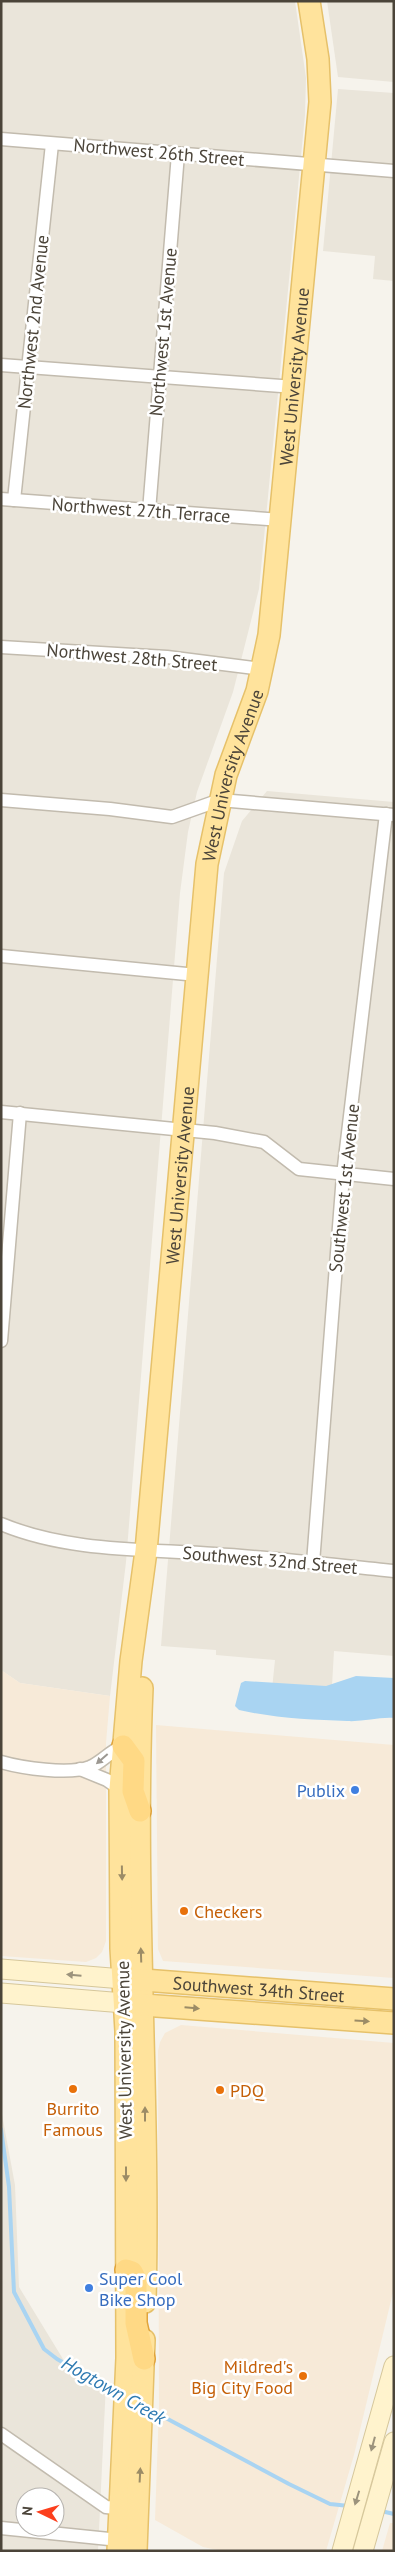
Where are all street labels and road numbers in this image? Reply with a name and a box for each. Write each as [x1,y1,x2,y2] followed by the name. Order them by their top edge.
[73,133,245,171] street label: Northwest 26th Street
[12,234,54,410] street label: Northwest 2nd Avenue
[144,247,182,417] street label: Northwest 1st Avenue
[274,286,314,467] street label: West University Avenue
[51,492,231,528] street label: Northwest 27th Terrace
[46,638,218,676] street label: Northwest 28th Street
[196,686,268,863] street label: West University Avenue
[160,1085,199,1265] street label: West University Avenue
[324,1103,364,1273] street label: Southwest 1st Avenue
[182,1541,358,1579] street label: Southwest 32nd Street
[111,1961,137,2139] street label: West University Avenue
[172,1971,345,2007] street label: Southwest 34th Street

